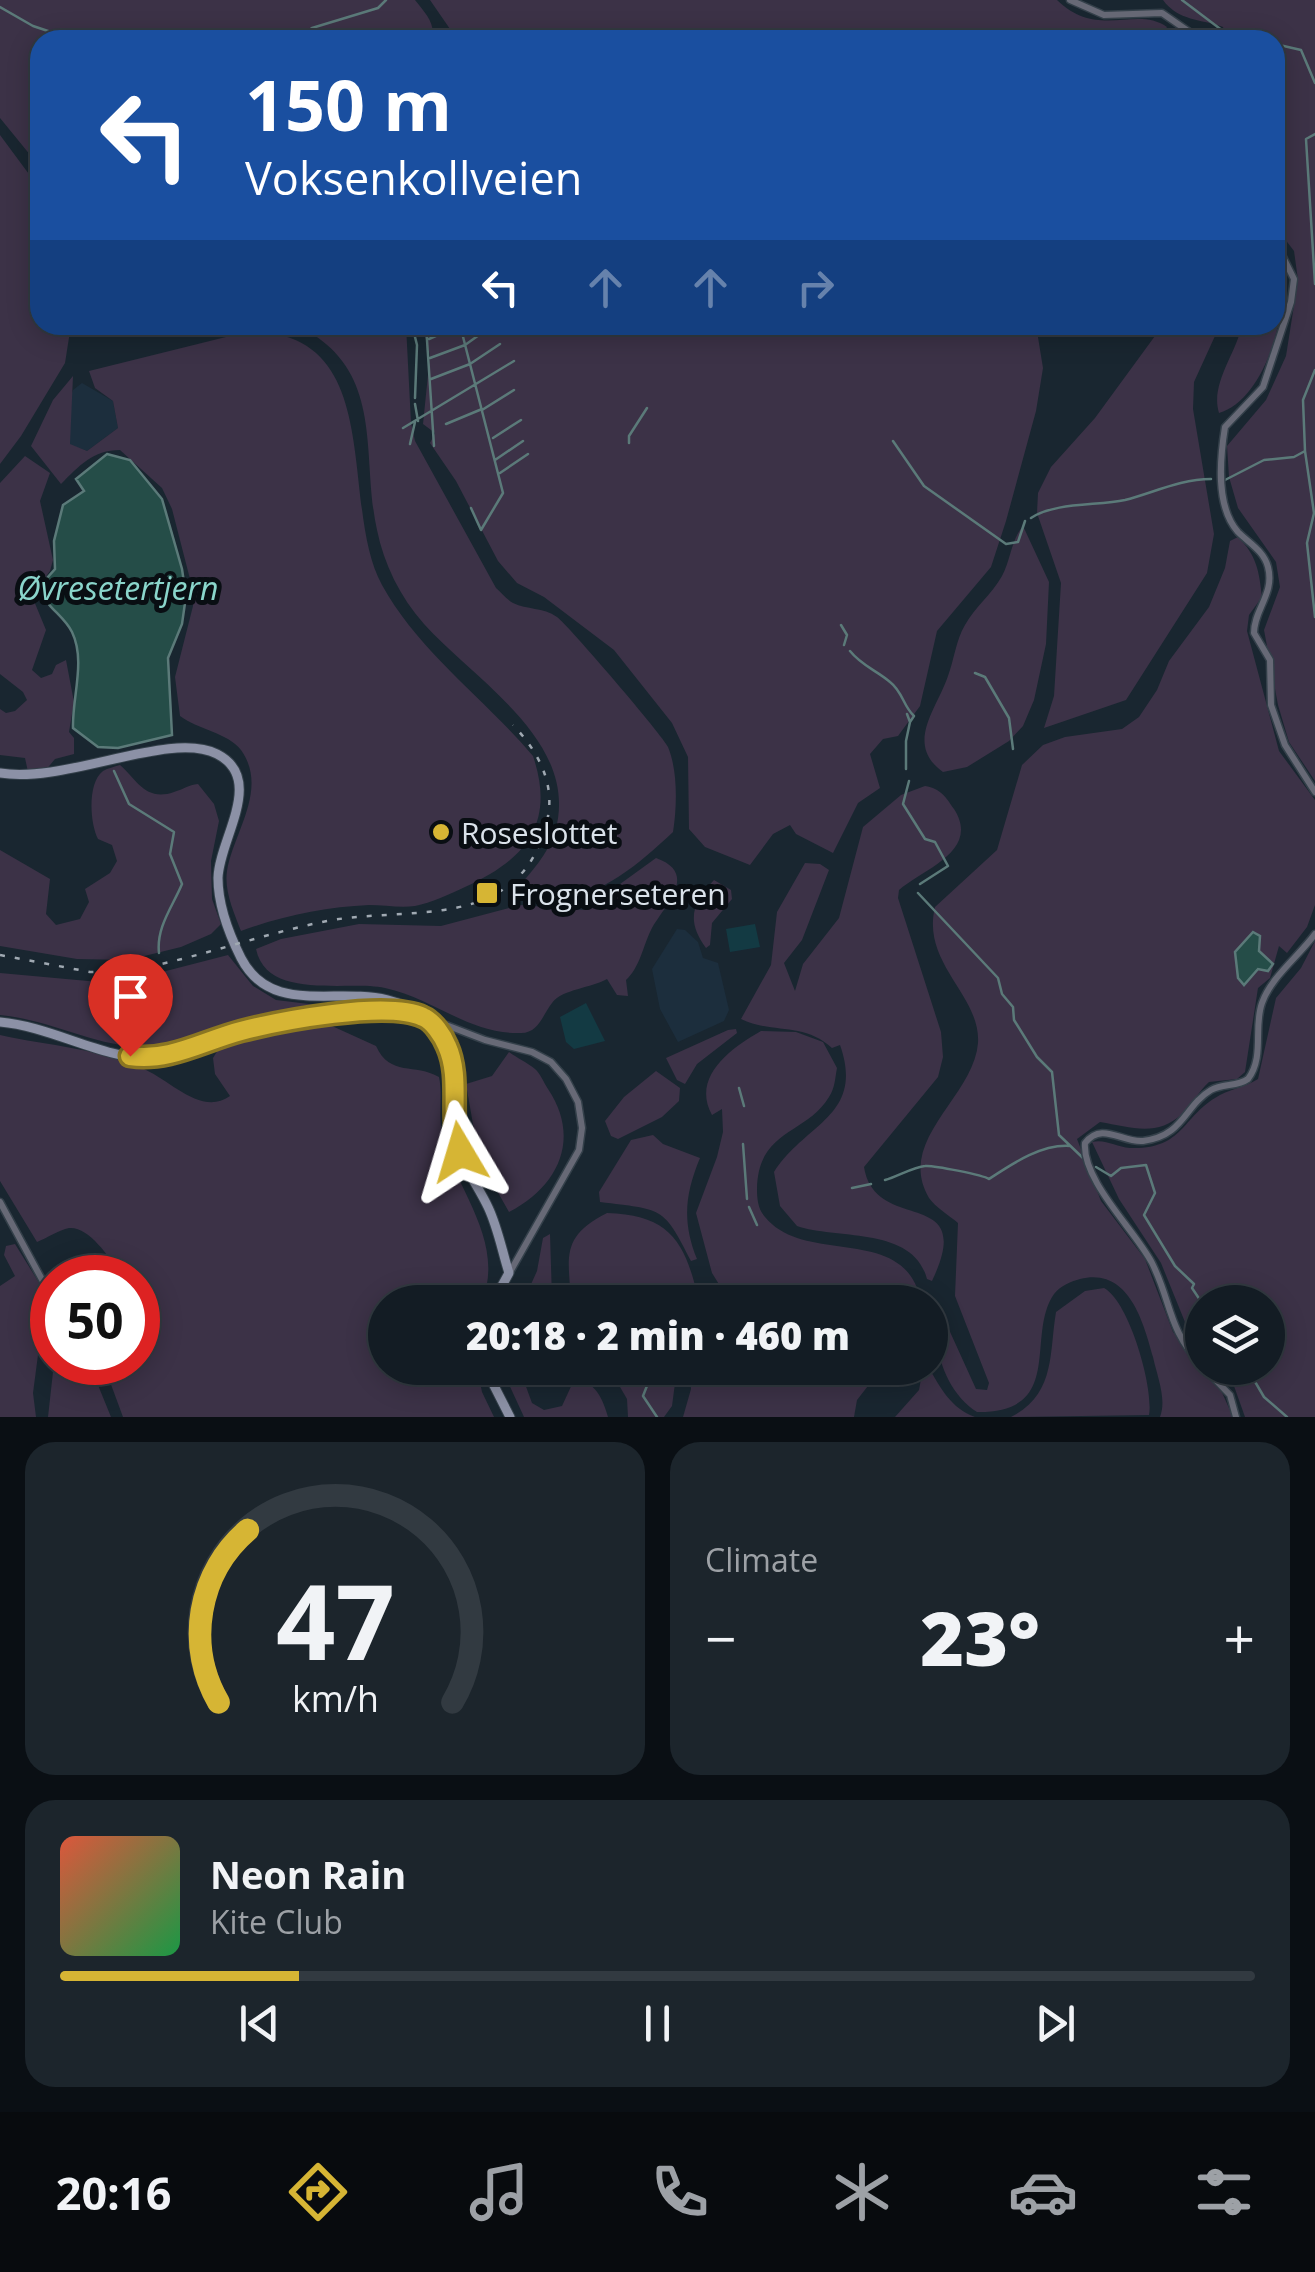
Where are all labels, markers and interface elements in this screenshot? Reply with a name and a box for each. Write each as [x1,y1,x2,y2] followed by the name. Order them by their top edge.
[245,56,452,152] text: 150 m
[80,70,210,200] icon: left
[245,147,582,208] text: Voksenkollveien
[473,260,528,315] icon: left
[578,260,633,315] icon: ahead
[683,260,738,315] icon: ahead
[788,260,843,315] icon: right
[18,566,218,609] water label: Øvresetertjern
[461,812,618,853] place label: Roseslottet
[430,821,452,843] marker: Roseslottet
[510,873,726,914] place label: Frognerseteren
[474,880,500,906] marker: Frognerseteren
[88,954,173,1057] pin
[103,969,158,1024] icon: arrive
[408,1100,512,1204] position arrow
[30,1255,160,1385] speed limit sign: 50
[1185,1285,1285,1385] map controls
[1185,1285,1285,1385] button: layers
[466,1309,850,1361] text: 20:18 · 2 min · 460 m
[705,1538,818,1581] text: Climate
[276,1549,394,1690] text: 47
[920,1586,1040,1688] text: 23°
[705,1600,736,1675] text: −
[1224,1600,1255,1675] text: +
[292,1674,378,1722] text: km/h
[210,1848,406,1900] text: Neon Rain
[210,1900,343,1943] text: Kite Club
[232,1996,287,2051] icon: previous
[630,1996,685,2051] icon: pause
[1028,1996,1083,2051] icon: next
[283,2157,353,2227] icon: directions
[464,2157,534,2227] icon: music
[645,2157,715,2227] icon: phone
[827,2157,897,2227] icon: climate
[1008,2157,1078,2227] icon: car
[1189,2157,1259,2227] icon: filters
[56,2162,171,2223] text: 20:16

